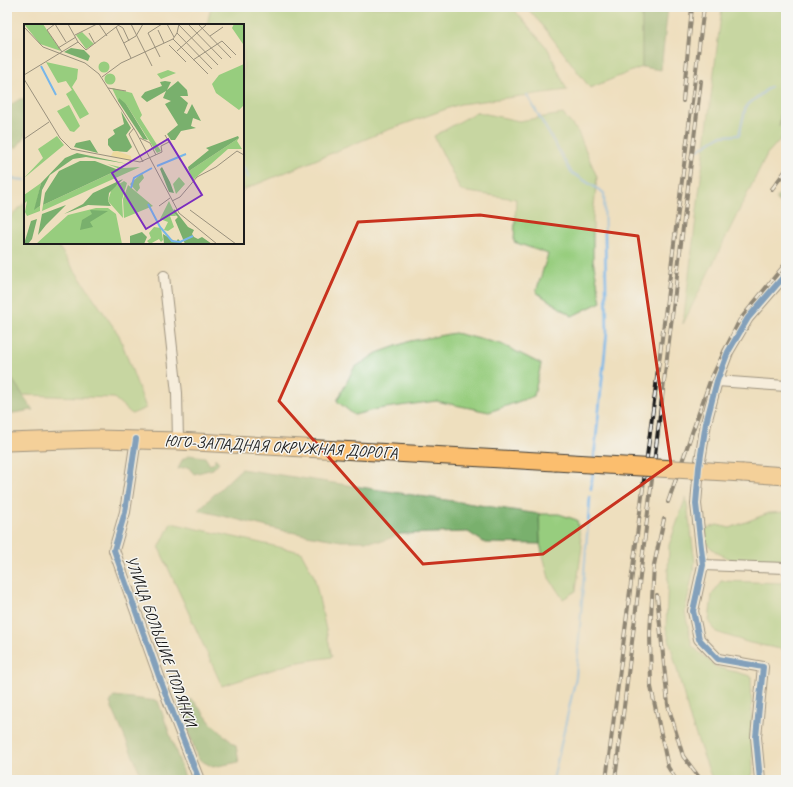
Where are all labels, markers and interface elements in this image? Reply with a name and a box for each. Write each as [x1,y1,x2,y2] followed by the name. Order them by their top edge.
[24,24,244,244] inset map
[164,431,399,463] street label: ЮГО-ЗАПАДНАЯ ОКРУЖНАЯ ДОРОГА
[121,553,202,731] street label: УЛИЦА БОЛЬШИЕ ПОЛЯНКИ

